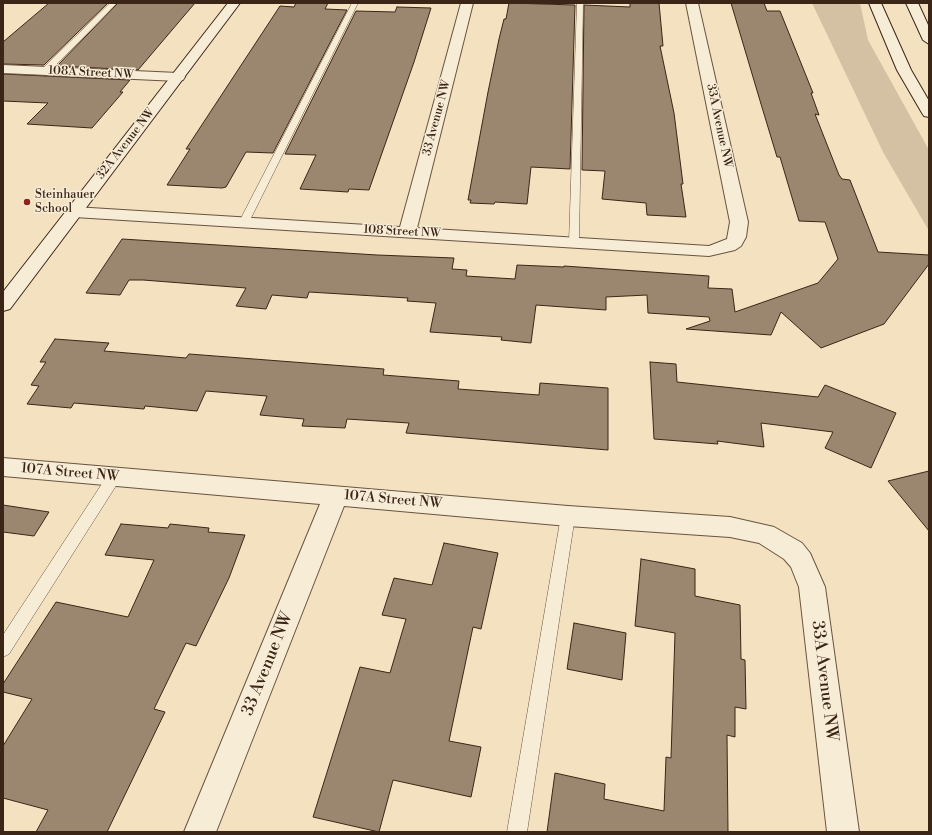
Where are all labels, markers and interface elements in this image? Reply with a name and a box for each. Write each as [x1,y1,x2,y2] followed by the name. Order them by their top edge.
[48,64,134,82] street label: 108A Street NW
[420,79,454,157] street label: 33 Avenue NW
[703,83,735,169] street label: 33A Avenue NW
[94,106,158,182] street label: 32A Avenue NW
[35,188,95,216] place label: Steinhauer School
[22,197,32,207] marker: Steinhauer School
[363,223,441,241] street label: 108 Street NW
[20,460,120,486] street label: 107A Street NW
[343,487,443,513] street label: 107A Street NW
[238,609,298,719] street label: 33 Avenue NW
[806,619,842,743] street label: 33A Avenue NW

